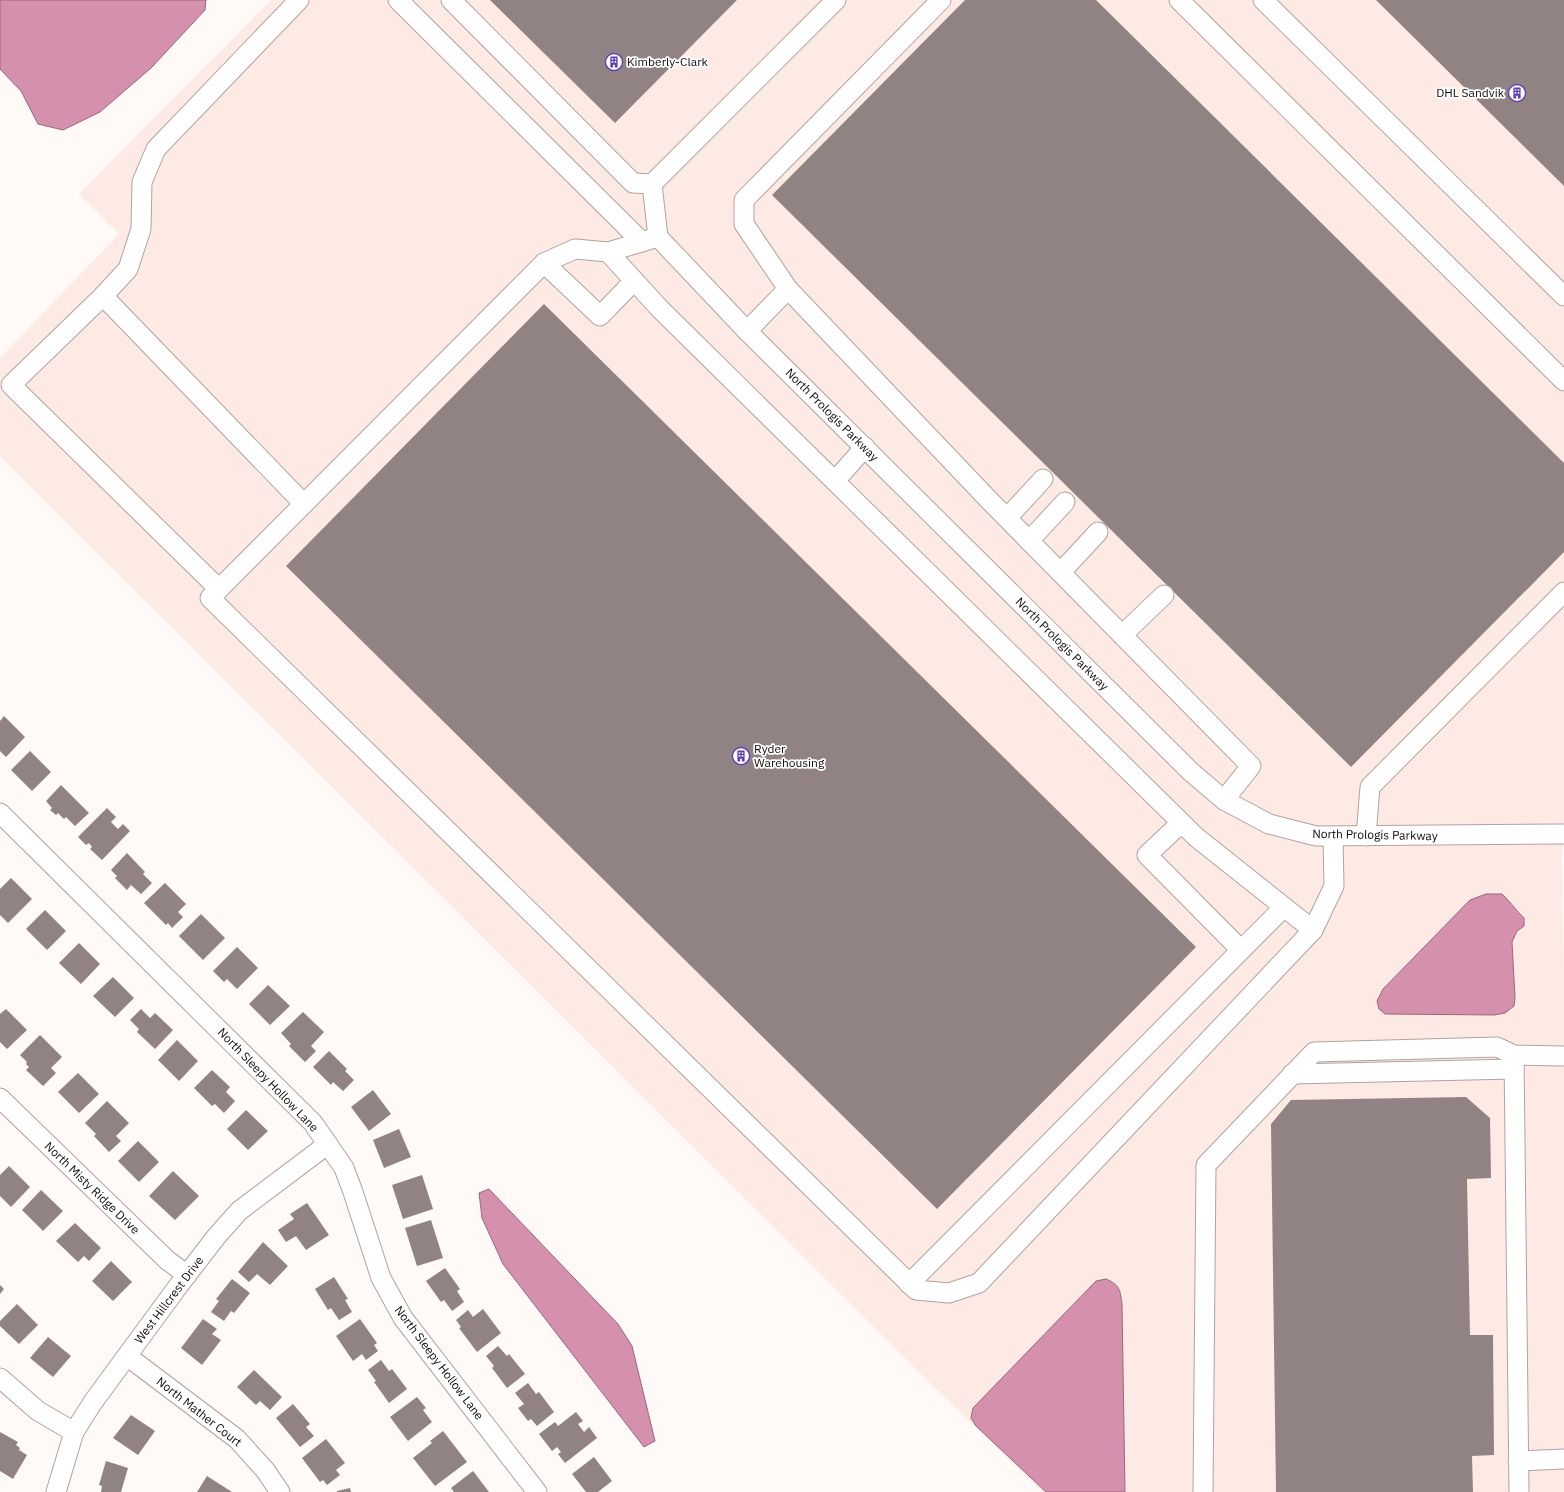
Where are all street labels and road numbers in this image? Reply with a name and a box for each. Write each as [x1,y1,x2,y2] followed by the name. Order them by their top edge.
[783,365,882,464] street label: North Prologis Parkway
[1013,594,1112,693] street label: North Prologis Parkway
[1312,826,1438,843] street label: North Prologis Parkway
[215,1025,322,1135] street label: North Sleepy Hollow Lane
[42,1138,143,1237] street label: North Misty Ridge Drive
[131,1253,207,1346] street label: West Hillcrest Drive
[392,1303,487,1423] street label: North Sleepy Hollow Lane
[154,1374,245,1450] street label: North Mather Court

